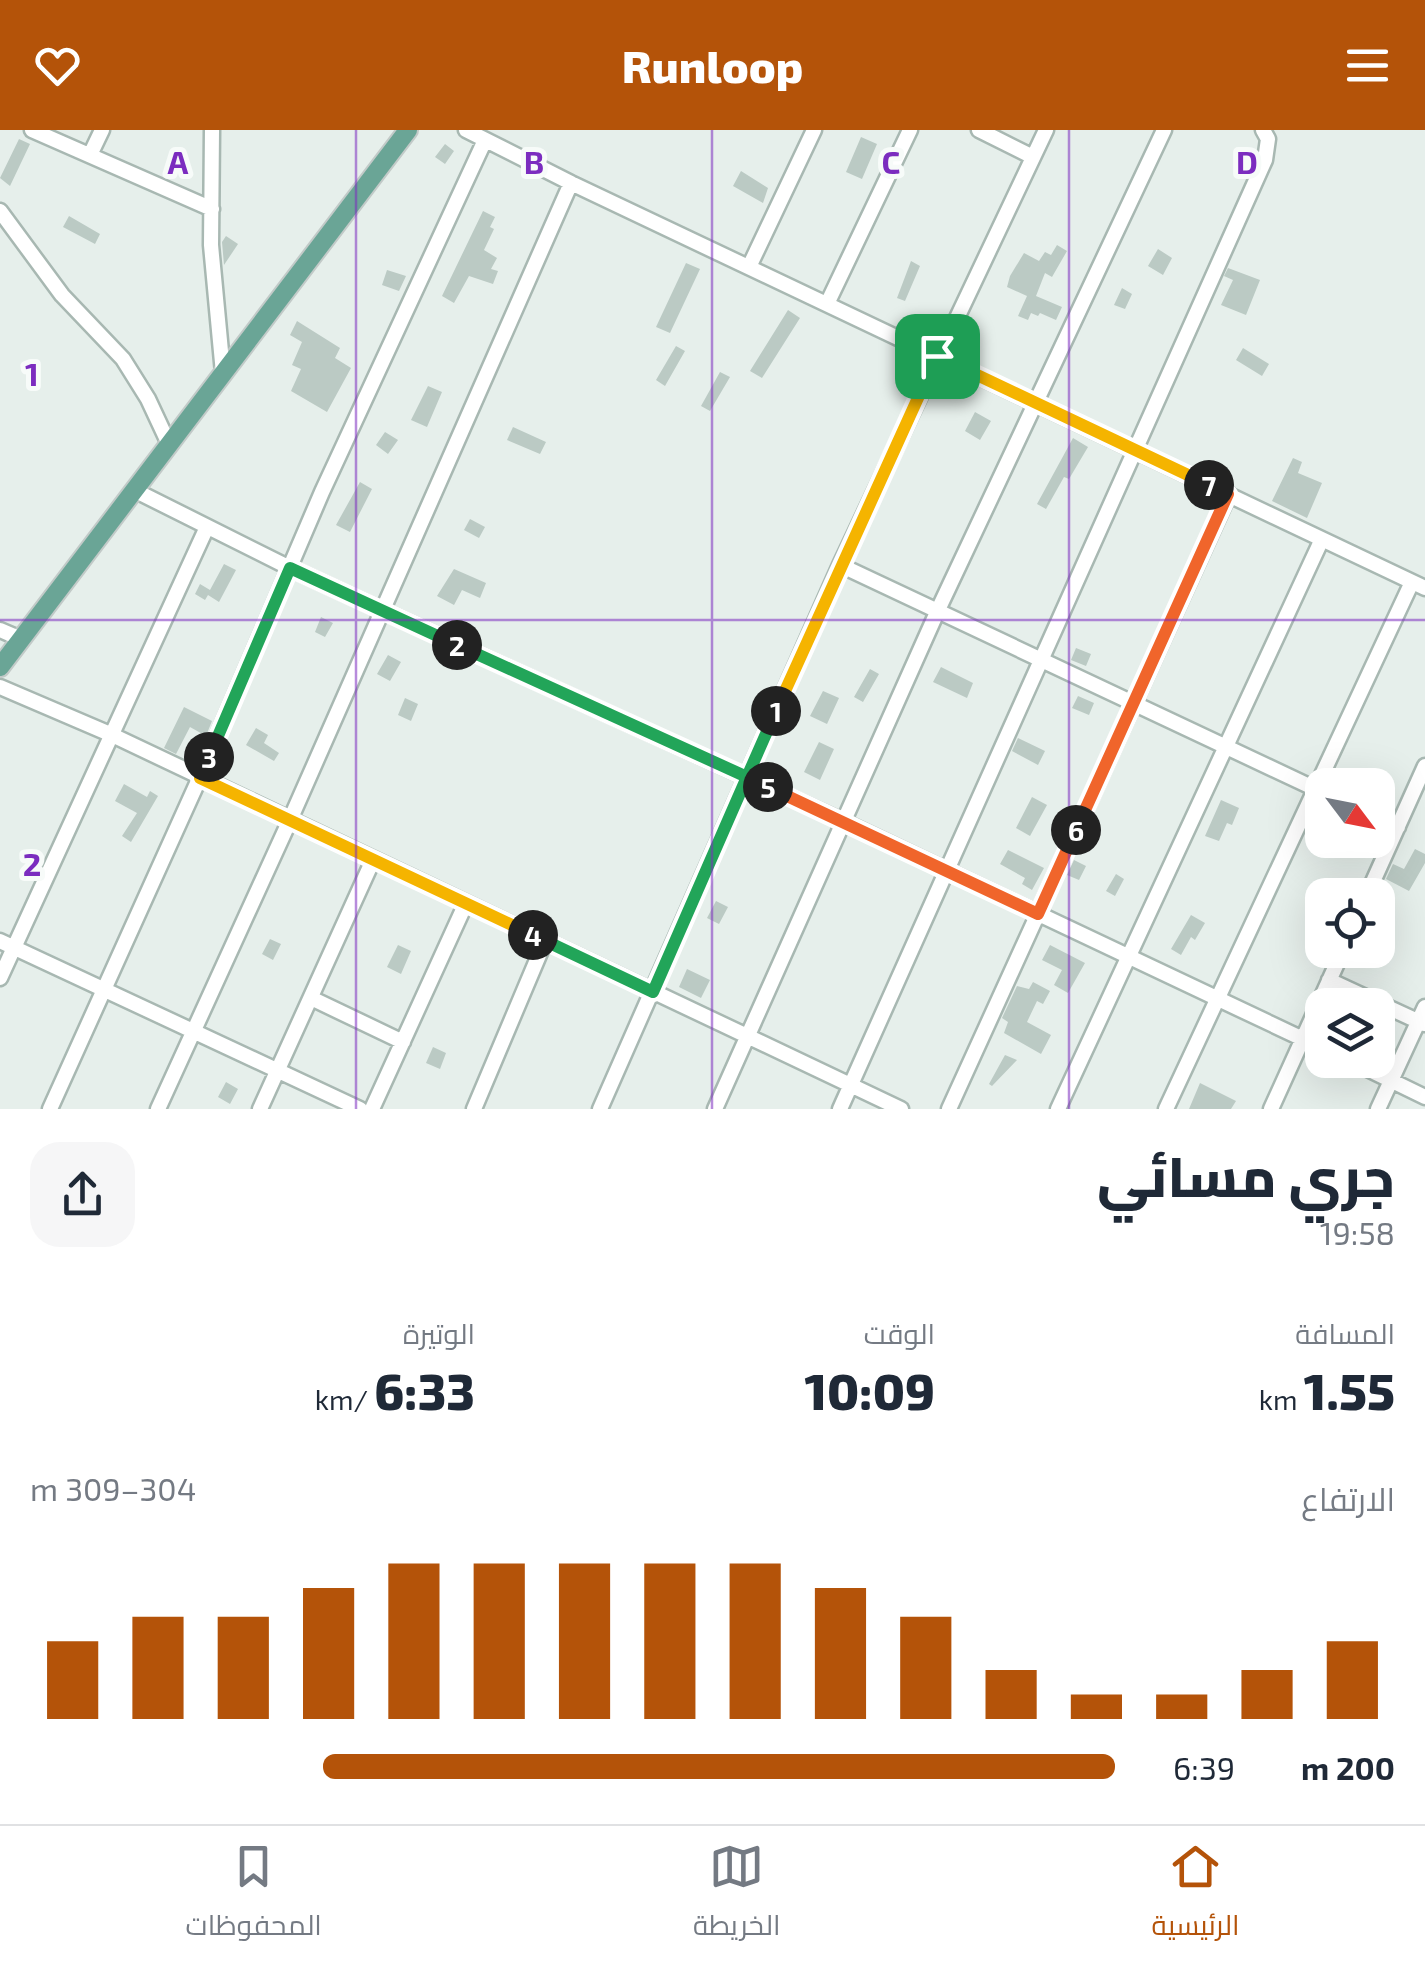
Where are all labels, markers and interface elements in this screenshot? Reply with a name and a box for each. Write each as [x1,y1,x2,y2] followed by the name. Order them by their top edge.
[30,38,85,93] icon: heart
[622,38,803,92] text: Runloop
[1340,38,1395,93] icon: menu
[168,142,189,180] text: A
[524,142,544,180] text: B
[882,142,900,180] text: C
[1236,142,1258,180] text: D
[895,314,980,399] pin
[910,329,965,384] icon: arrive
[25,354,39,392] text: 1
[1184,460,1234,510] pin: 7
[1202,468,1216,502] text: 7
[432,620,482,670] pin: 2
[449,628,465,662] text: 2
[751,686,801,736] pin: 1
[770,694,782,728] text: 1
[184,732,234,782] pin: 3
[201,740,217,774] text: 3
[743,762,793,812] pin: 5
[1305,768,1395,858] north arrow
[1305,768,1395,1078] map controls
[760,770,776,804] text: 5
[1051,805,1101,855] pin: 6
[1068,813,1084,847] text: 6
[23,844,41,882] text: 2
[1305,878,1395,968] button: locate
[508,910,558,960] pin: 4
[524,918,542,952] text: 4
[1305,988,1395,1078] button: layers
[30,1142,135,1247] button: share
[1097,1142,1395,1208] text: جري مسائي
[1320,1213,1395,1251] text: 19:58
[403,1316,475,1350] text: الوتيرة
[864,1316,935,1350] text: الوقت
[1295,1316,1395,1350] text: المسافة
[374,1360,475,1420] text: 6:33
[804,1360,935,1420] text: 10:09
[1304,1360,1395,1420] text: 1.55
[315,1382,374,1416] text: /km
[1259,1382,1304,1416] text: km
[30,1469,196,1507] text: 304–309 m
[1301,1479,1395,1517] text: الارتفاع
[1173,1748,1235,1786] text: 6:39
[1301,1748,1395,1786] text: 200 m
[186,1839,322,1951] tab: المحفوظات
[693,1839,780,1951] tab: الخريطة
[1152,1839,1239,1951] tab: الرئيسية

